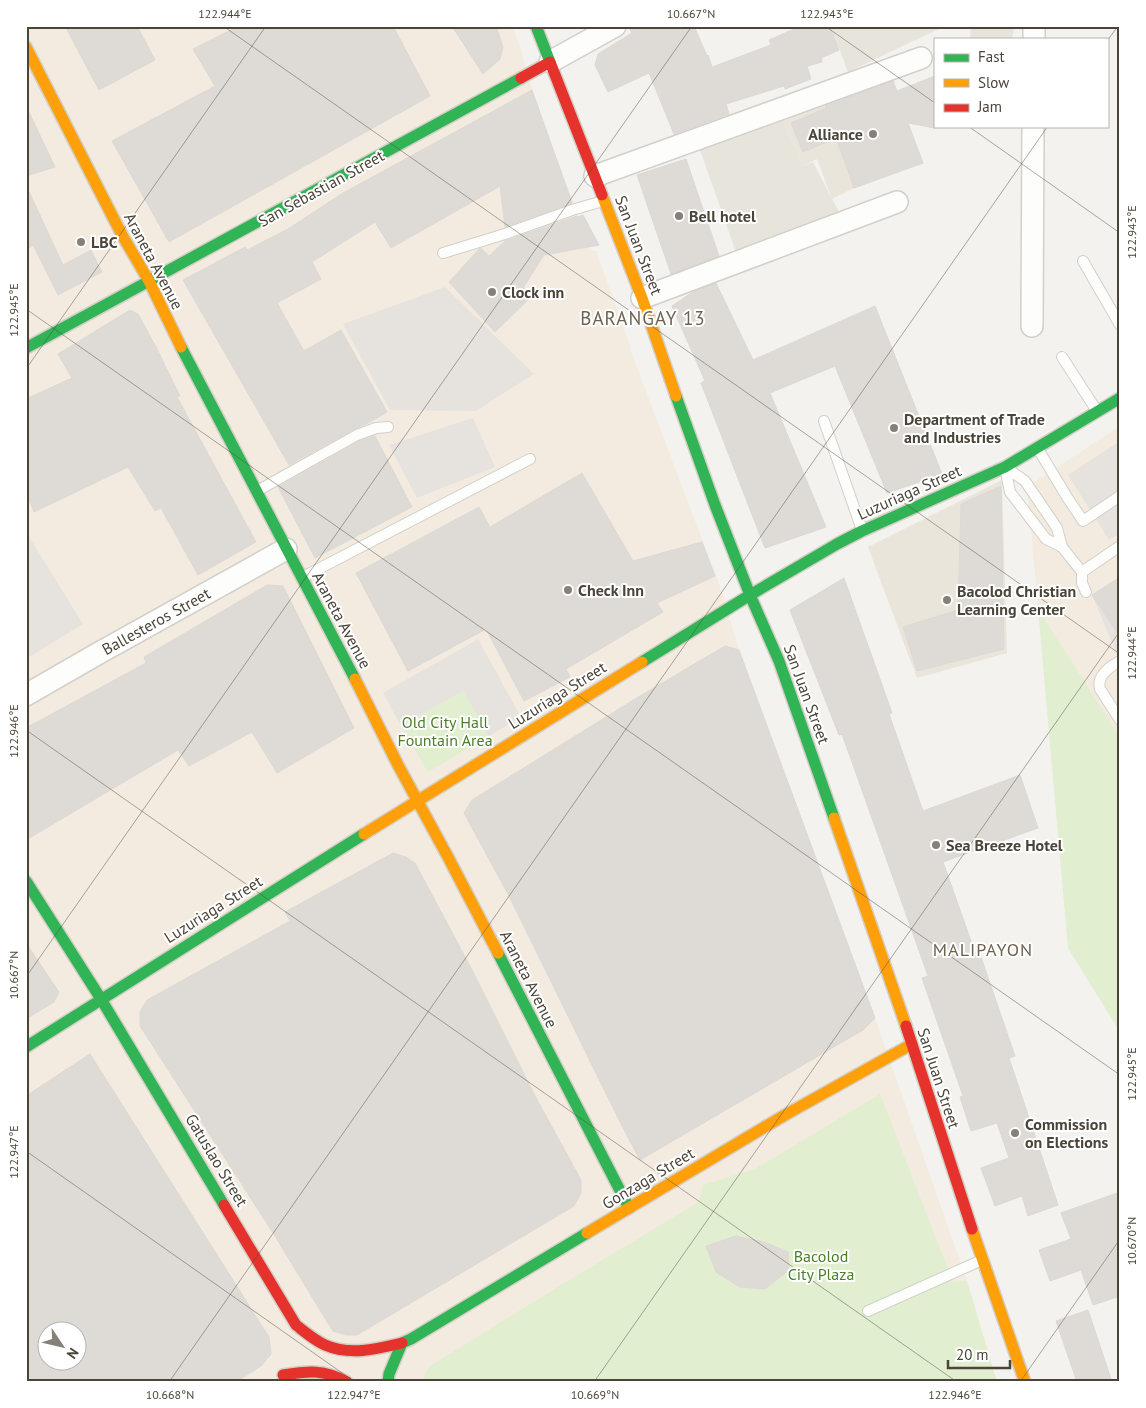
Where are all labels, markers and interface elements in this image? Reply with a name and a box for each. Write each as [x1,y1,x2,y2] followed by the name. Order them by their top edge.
[198,6,252,21] text: 122.944°E
[667,6,715,21] text: 10.667°N
[800,6,854,21] text: 122.943°E
[934,38,1108,128] legend
[978,47,1005,66] text: Fast
[978,73,1009,92] text: Slow
[977,97,1002,116] text: Jam
[808,124,863,144] place label: Alliance
[867,128,879,140] marker: Alliance
[255,145,388,231] street label: San Sebastian Street
[611,193,667,298] street label: San Juan Street
[1124,205,1139,259] text: 122.943°E
[689,206,756,226] place label: Bell hotel
[120,209,188,313] street label: Araneta Avenue
[673,210,685,222] marker: Bell hotel
[91,232,118,252] place label: LBC
[75,236,87,248] marker: LBC
[502,282,564,302] place label: Clock inn
[6,283,21,337] text: 122.945°E
[486,286,498,298] marker: Clock inn
[580,306,706,330] district label: BARANGAY 13
[904,409,1045,447] place label: Department of Trade and Industries
[888,422,900,434] marker: Department of Trade and Industries
[854,460,965,524] street label: Luzuriaga Street
[308,568,376,672] street label: Araneta Avenue
[578,580,644,600] place label: Check Inn
[957,581,1076,619] place label: Bacolod Christian Learning Center
[98,583,214,659] street label: Ballesteros Street
[562,584,574,596] marker: Check Inn
[941,594,953,606] marker: Bacolod Christian Learning Center
[1124,626,1139,680] text: 122.944°E
[780,641,834,747] street label: San Juan Street
[504,657,610,733] street label: Luzuriaga Street
[6,704,21,758] text: 122.946°E
[397,712,493,750] park label: Old City Hall Fountain Area
[946,835,1063,855] place label: Sea Breeze Hotel
[930,839,942,851] marker: Sea Breeze Hotel
[160,871,266,947] street label: Luzuriaga Street
[496,927,562,1031] street label: Araneta Avenue
[933,938,1033,961] district label: MALIPAYON
[6,951,21,999] text: 10.667°N
[913,1025,965,1131] street label: San Juan Street
[1124,1047,1139,1101] text: 122.945°E
[181,1110,253,1211] street label: Gatuslao Street
[1025,1114,1109,1152] place label: Commission on Elections
[6,1125,21,1179] text: 122.947°E
[1009,1127,1021,1139] marker: Commission on Elections
[598,1142,698,1213] street label: Gonzaga Street
[1124,1217,1139,1265] text: 10.670°N
[788,1246,854,1284] park label: Bacolod City Plaza
[38,1320,88,1370] north arrow
[948,1338,1011,1370] scale bar
[63,1345,83,1362] text: N
[956,1345,989,1364] text: 20 m
[146,1387,194,1402] text: 10.668°N
[327,1387,381,1402] text: 122.947°E
[571,1387,619,1402] text: 10.669°N
[928,1387,982,1402] text: 122.946°E

